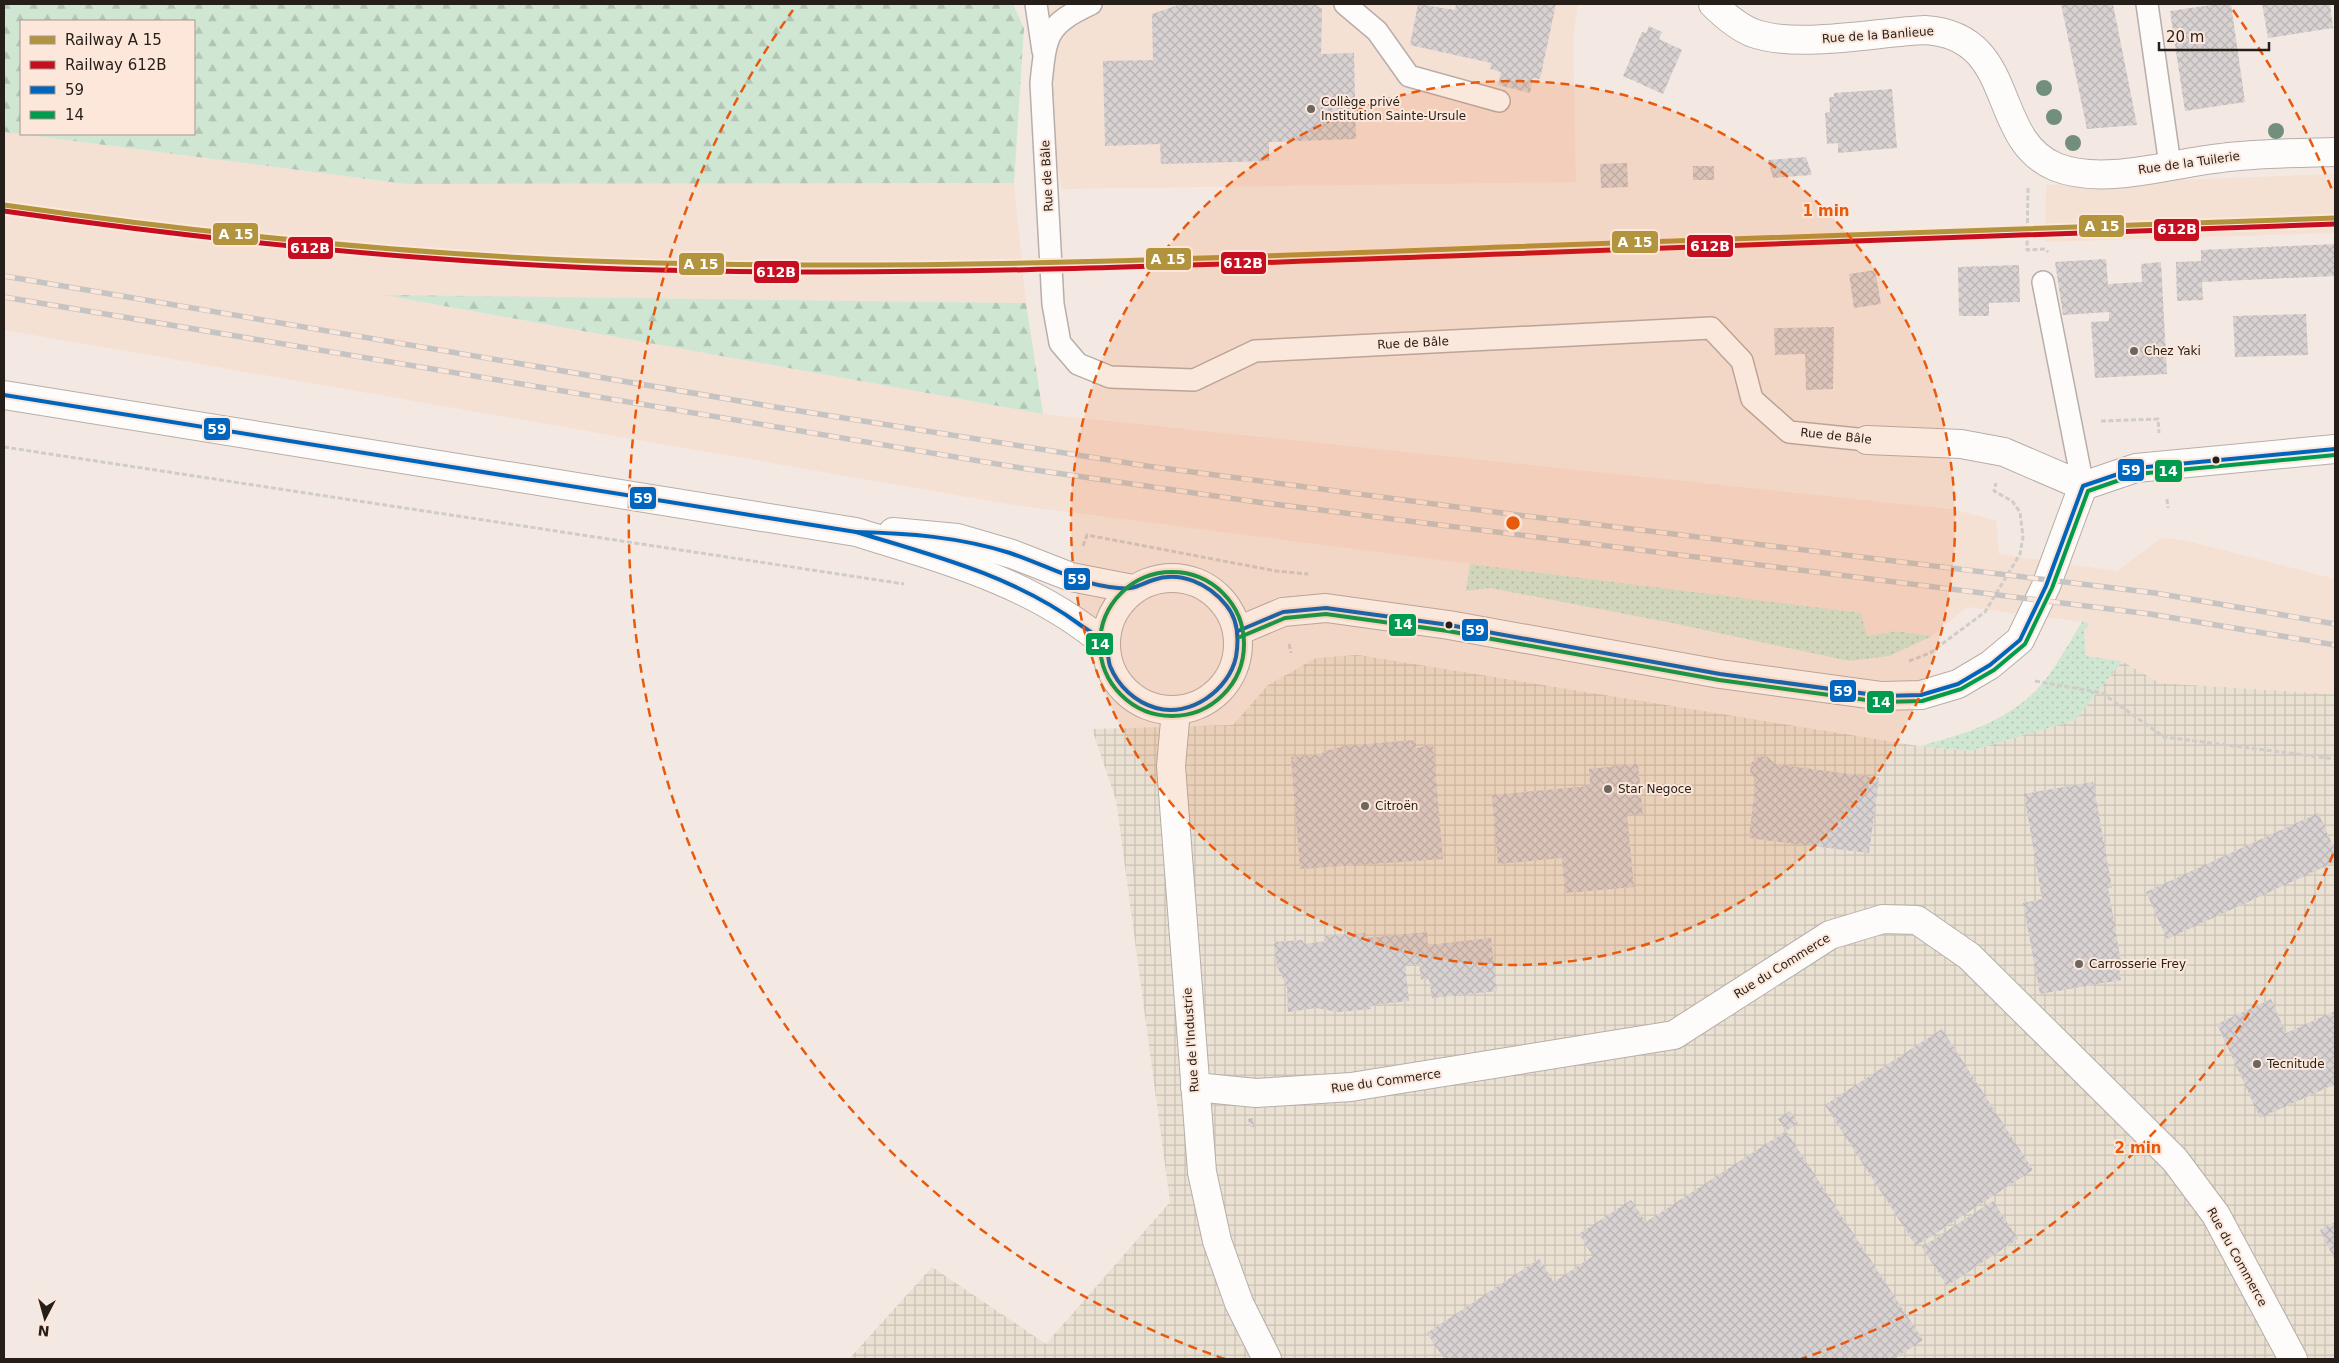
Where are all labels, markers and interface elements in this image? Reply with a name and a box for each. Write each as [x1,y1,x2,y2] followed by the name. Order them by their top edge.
[20,20,195,135] legend
[2159,20,2269,52] scale bar
[1822,24,1934,46] street label: Rue de la Banlieue
[2166,28,2204,46] text: 20 m
[65,31,162,49] text: Railway A 15
[65,56,167,74] text: Railway 612B
[65,81,84,99] text: 59
[1321,95,1466,123] place label: Collège privé Institution Sainte-Ursule
[1305,103,1317,115] marker: Collège privé Institution Sainte-Ursule
[65,106,84,124] text: 14
[1038,140,1056,212] street label: Rue de Bâle
[2137,149,2241,177] street label: Rue de la Tuilerie
[1802,202,1850,220] text: 1 min
[2078,214,2125,238] line badge: A 15
[2084,218,2120,234] text: A 15
[2153,218,2200,242] line badge: 612B
[2157,221,2197,237] text: 612B
[212,222,259,246] line badge: A 15
[218,226,254,242] text: A 15
[1611,230,1659,254] line badge: A 15
[1617,234,1653,250] text: A 15
[1686,234,1734,258] line badge: 612B
[287,236,334,260] line badge: 612B
[1690,238,1730,254] text: 612B
[290,240,330,256] text: 612B
[1145,247,1192,271] line badge: A 15
[1150,251,1186,267] text: A 15
[1220,251,1267,275] line badge: 612B
[678,252,725,276] line badge: A 15
[1223,255,1263,271] text: 612B
[683,256,719,272] text: A 15
[753,260,800,284] line badge: 612B
[756,264,796,280] text: 612B
[1377,334,1449,352] street label: Rue de Bâle
[2144,344,2201,358] place label: Chez Yaki
[2128,345,2140,357] marker: Chez Yaki
[203,417,231,441] line badge: 59
[207,421,227,437] text: 59
[1800,425,1872,447] street label: Rue de Bâle
[2211,455,2221,465] unlabelled marker
[2117,458,2145,482] line badge: 59
[2154,459,2183,483] line badge: 14
[2121,462,2141,478] text: 59
[2158,463,2178,479] text: 14
[629,486,657,510] line badge: 59
[633,490,653,506] text: 59
[1504,514,1522,532] centre of rings
[1063,567,1091,591] line badge: 59
[1067,571,1087,587] text: 59
[1388,613,1417,637] line badge: 14
[1393,616,1413,632] text: 14
[1461,618,1489,642] line badge: 59
[1444,620,1454,630] unlabelled marker
[1465,622,1485,638] text: 59
[1085,632,1114,656] line badge: 14
[1090,636,1110,652] text: 14
[1829,679,1857,703] line badge: 59
[1833,683,1853,699] text: 59
[1866,690,1895,714] line badge: 14
[1871,694,1891,710] text: 14
[1618,782,1692,796] place label: Star Negoce
[1602,783,1614,795] marker: Star Negoce
[1375,799,1418,813] place label: Citroën
[1359,800,1371,812] marker: Citroën
[1731,931,1833,1001] street label: Rue du Commerce
[2089,957,2186,971] place label: Carrosserie Frey
[2073,958,2085,970] marker: Carrosserie Frey
[1180,987,1202,1093] street label: Rue de l'Industrie
[2266,1057,2325,1071] place label: Tecnitude
[2251,1058,2263,1070] marker: Tecnitude
[1330,1066,1442,1096] street label: Rue du Commerce
[2114,1139,2162,1157] text: 2 min
[2204,1205,2270,1309] street label: Rue du Commerce
[20,1293,70,1343] north arrow
[37,1322,50,1339] text: N

